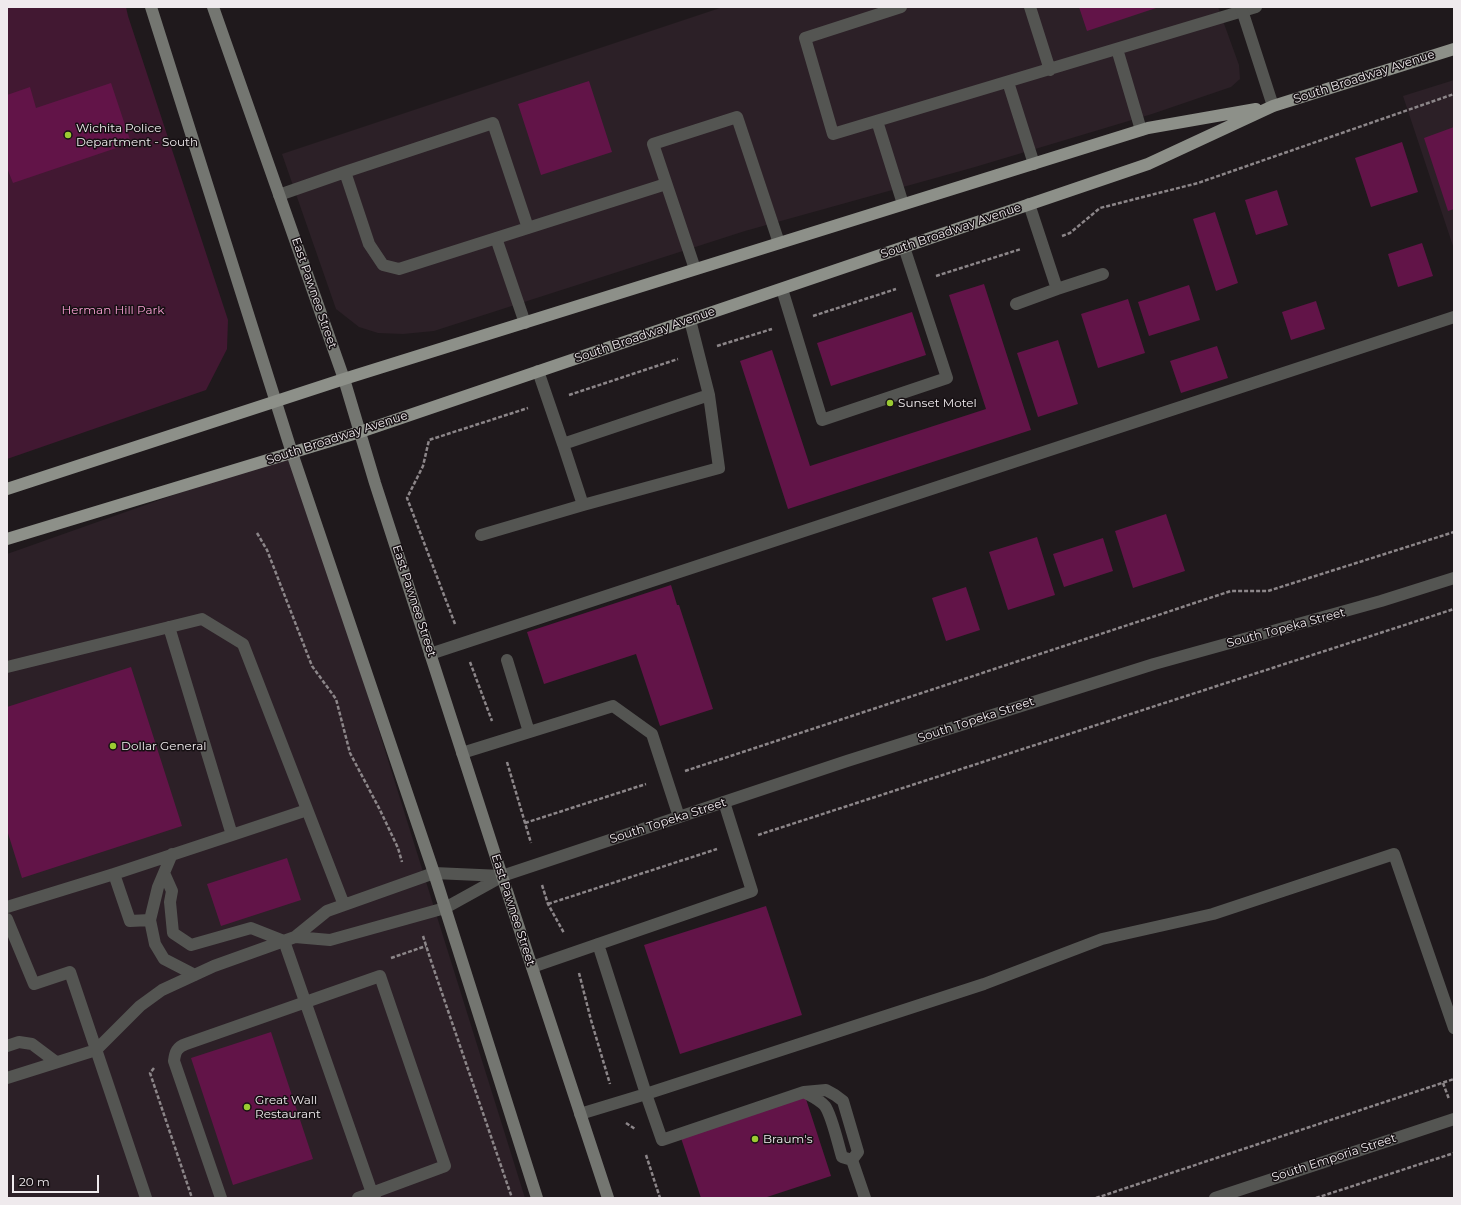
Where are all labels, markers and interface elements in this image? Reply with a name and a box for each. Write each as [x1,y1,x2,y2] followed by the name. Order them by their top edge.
[1292,47,1436,107] street label: South Broadway Avenue
[76,121,198,149] place label: Wichita Police Department - South
[63,130,73,140] marker: Wichita Police Department - South
[879,200,1023,262] street label: South Broadway Avenue
[288,235,340,351] street label: East Pawnee Street
[62,303,164,317] park label: Herman Hill Park
[573,304,717,366] street label: South Broadway Avenue
[898,396,977,410] place label: Sunset Motel
[885,398,895,408] marker: Sunset Motel
[265,408,409,468] street label: South Broadway Avenue
[389,543,439,659] street label: East Pawnee Street
[1225,605,1347,651] street label: South Topeka Street
[916,694,1036,746] street label: South Topeka Street
[121,739,206,753] place label: Dollar General
[108,741,118,751] marker: Dollar General
[608,795,728,847] street label: South Topeka Street
[488,852,538,968] street label: East Pawnee Street
[255,1093,321,1121] place label: Great Wall Restaurant
[242,1102,252,1112] marker: Great Wall Restaurant
[1270,1131,1398,1185] street label: South Emporia Street
[763,1132,813,1146] place label: Braum's
[750,1134,760,1144] marker: Braum's
[14,1167,101,1193] scale bar
[19,1174,50,1189] text: 20 m

